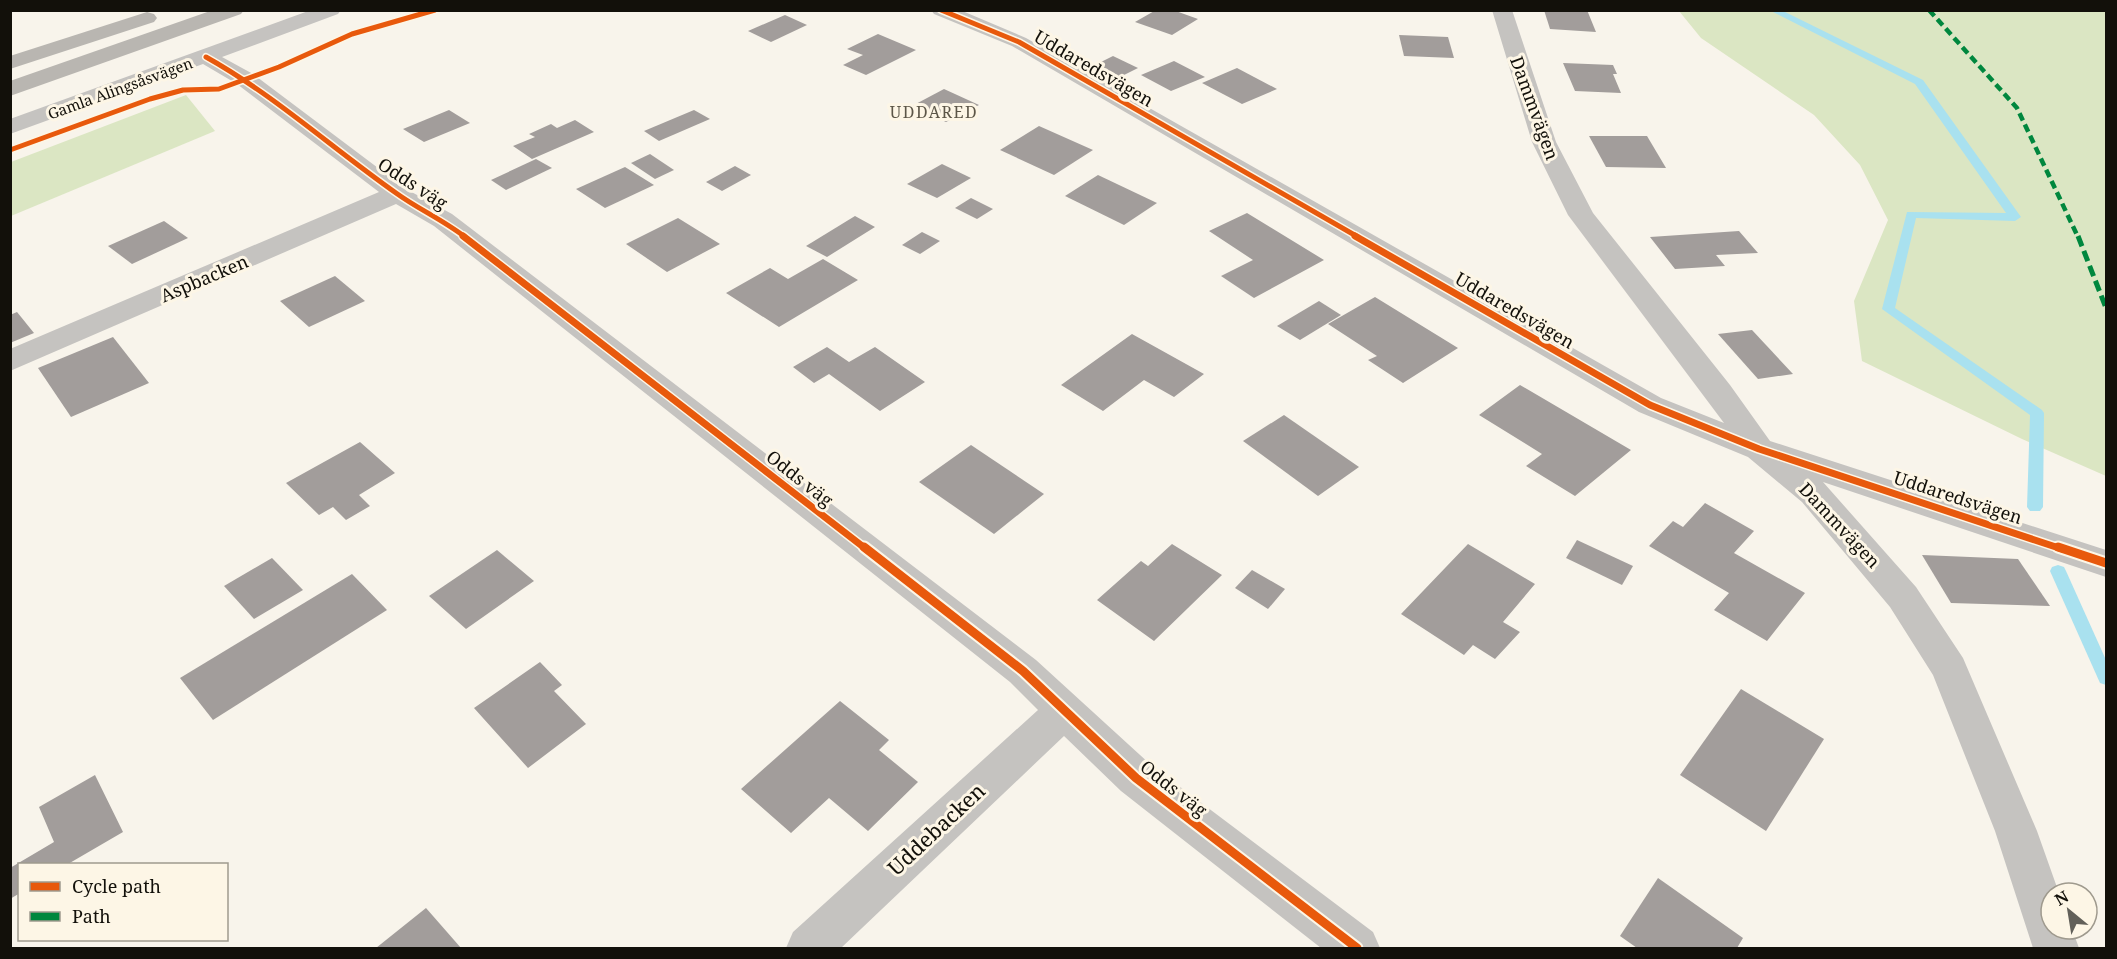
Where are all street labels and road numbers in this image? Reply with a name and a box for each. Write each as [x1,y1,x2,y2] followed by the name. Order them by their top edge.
[1030,24,1158,112] street label: Uddaredsvägen
[45,52,196,124] street label: Gamla Alingsåsvägen
[1505,53,1565,164] street label: Dammvägen
[374,152,453,215] street label: Odds väg
[156,249,252,307] street label: Aspbacken
[1451,266,1579,354] street label: Uddaredsvägen
[762,444,839,512] street label: Odds väg
[1891,465,2026,529] street label: Uddaredsvägen
[1794,477,1886,573] street label: Dammvägen
[1136,754,1213,822] street label: Odds väg
[881,777,991,881] street label: Uddebacken

